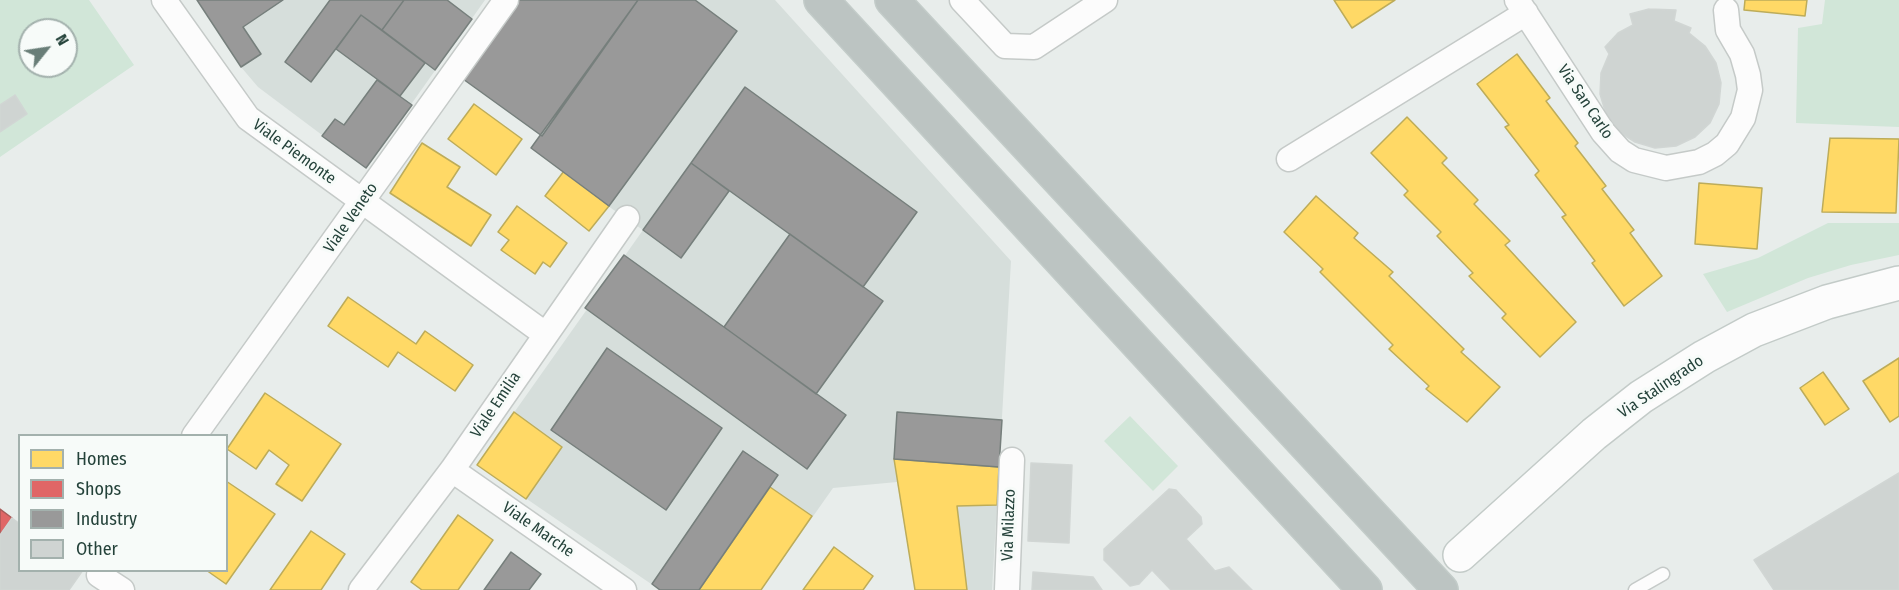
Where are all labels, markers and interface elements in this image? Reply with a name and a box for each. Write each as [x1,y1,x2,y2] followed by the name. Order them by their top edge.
[18,18,78,78] north arrow
[52,31,73,49] text: N
[1553,61,1617,143] street label: Via San Carlo
[249,115,339,189] street label: Viale Piemonte
[320,179,382,257] street label: Viale Veneto
[1615,351,1707,423] street label: Via Stalingrado
[467,368,525,442] street label: Viale Emilia
[18,434,228,572] legend
[76,448,127,470] text: Homes
[76,478,121,500] text: Shops
[998,489,1020,561] street label: Via Milazzo
[498,498,578,562] street label: Viale Marche
[76,508,137,530] text: Industry
[76,538,118,560] text: Other

